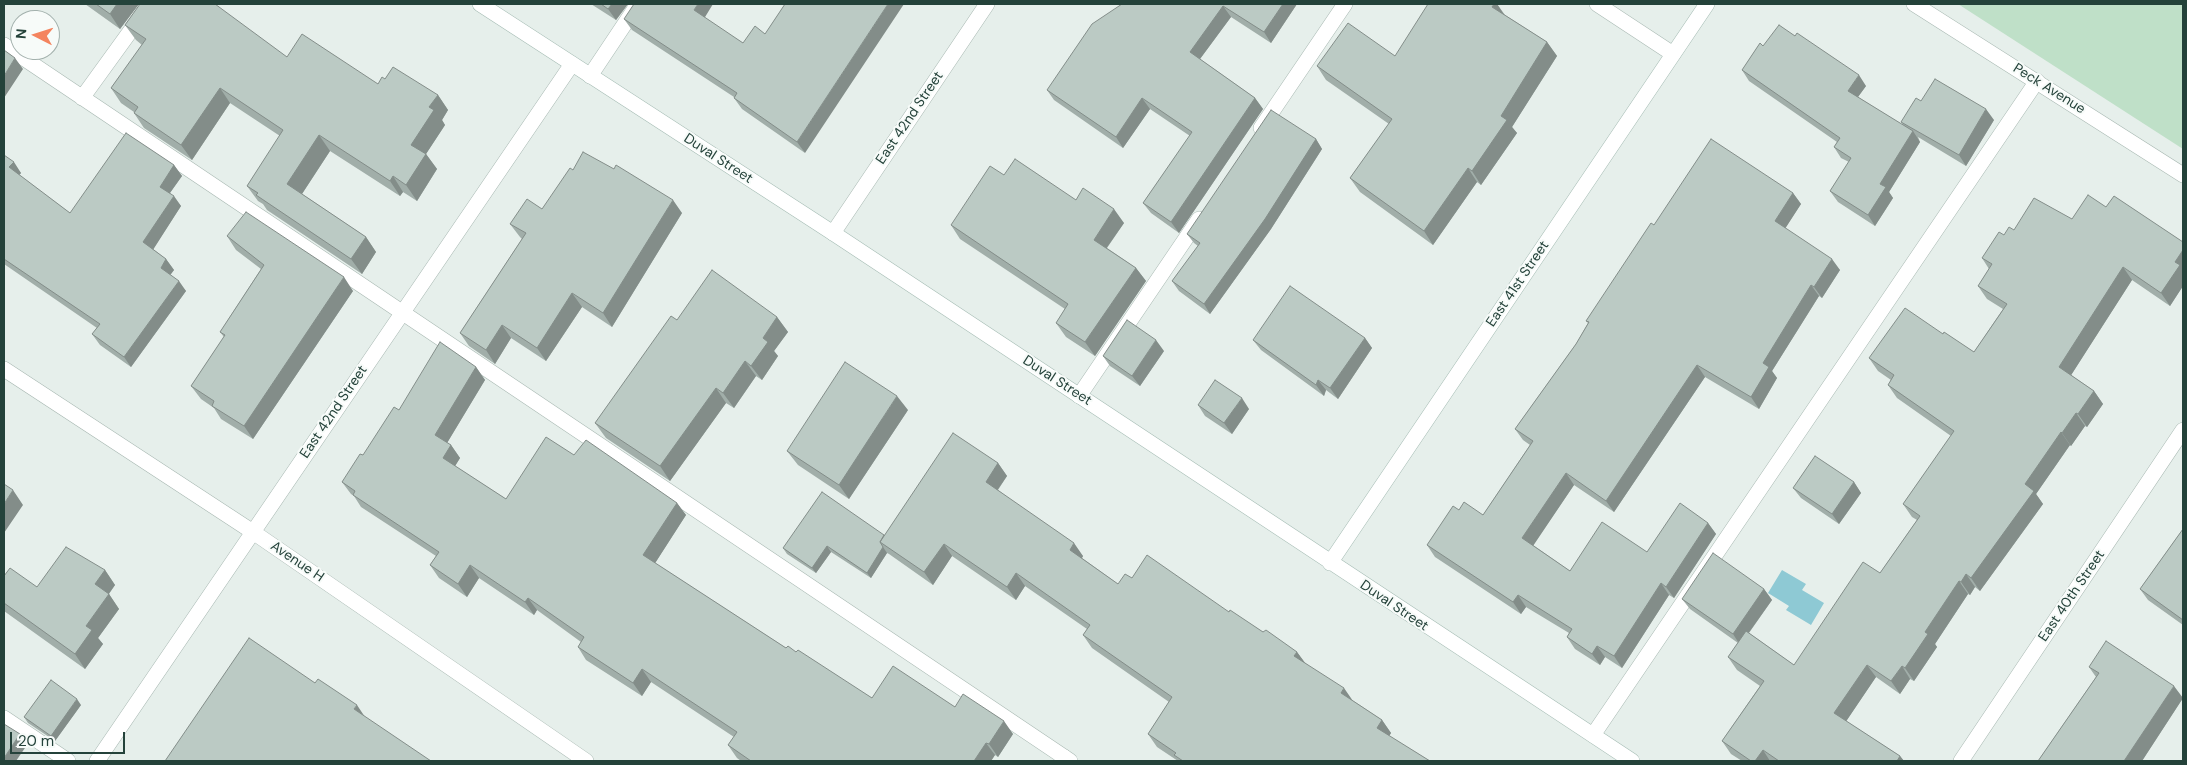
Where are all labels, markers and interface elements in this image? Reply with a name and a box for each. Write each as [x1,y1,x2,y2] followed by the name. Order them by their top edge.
[10,10,60,60] north arrow
[12,28,30,40] text: N
[2010,60,2088,118] street label: Peck Avenue
[873,68,947,168] street label: East 42nd Street
[680,130,756,188] street label: Duval Street
[1483,238,1553,330] street label: East 41st Street
[1019,352,1095,410] street label: Duval Street
[297,362,371,462] street label: East 42nd Street
[267,538,327,586] street label: Avenue H
[2035,547,2109,645] street label: East 40th Street
[1357,577,1431,635] street label: Duval Street
[12,722,128,754] scale bar
[18,731,54,751] text: 20 m

